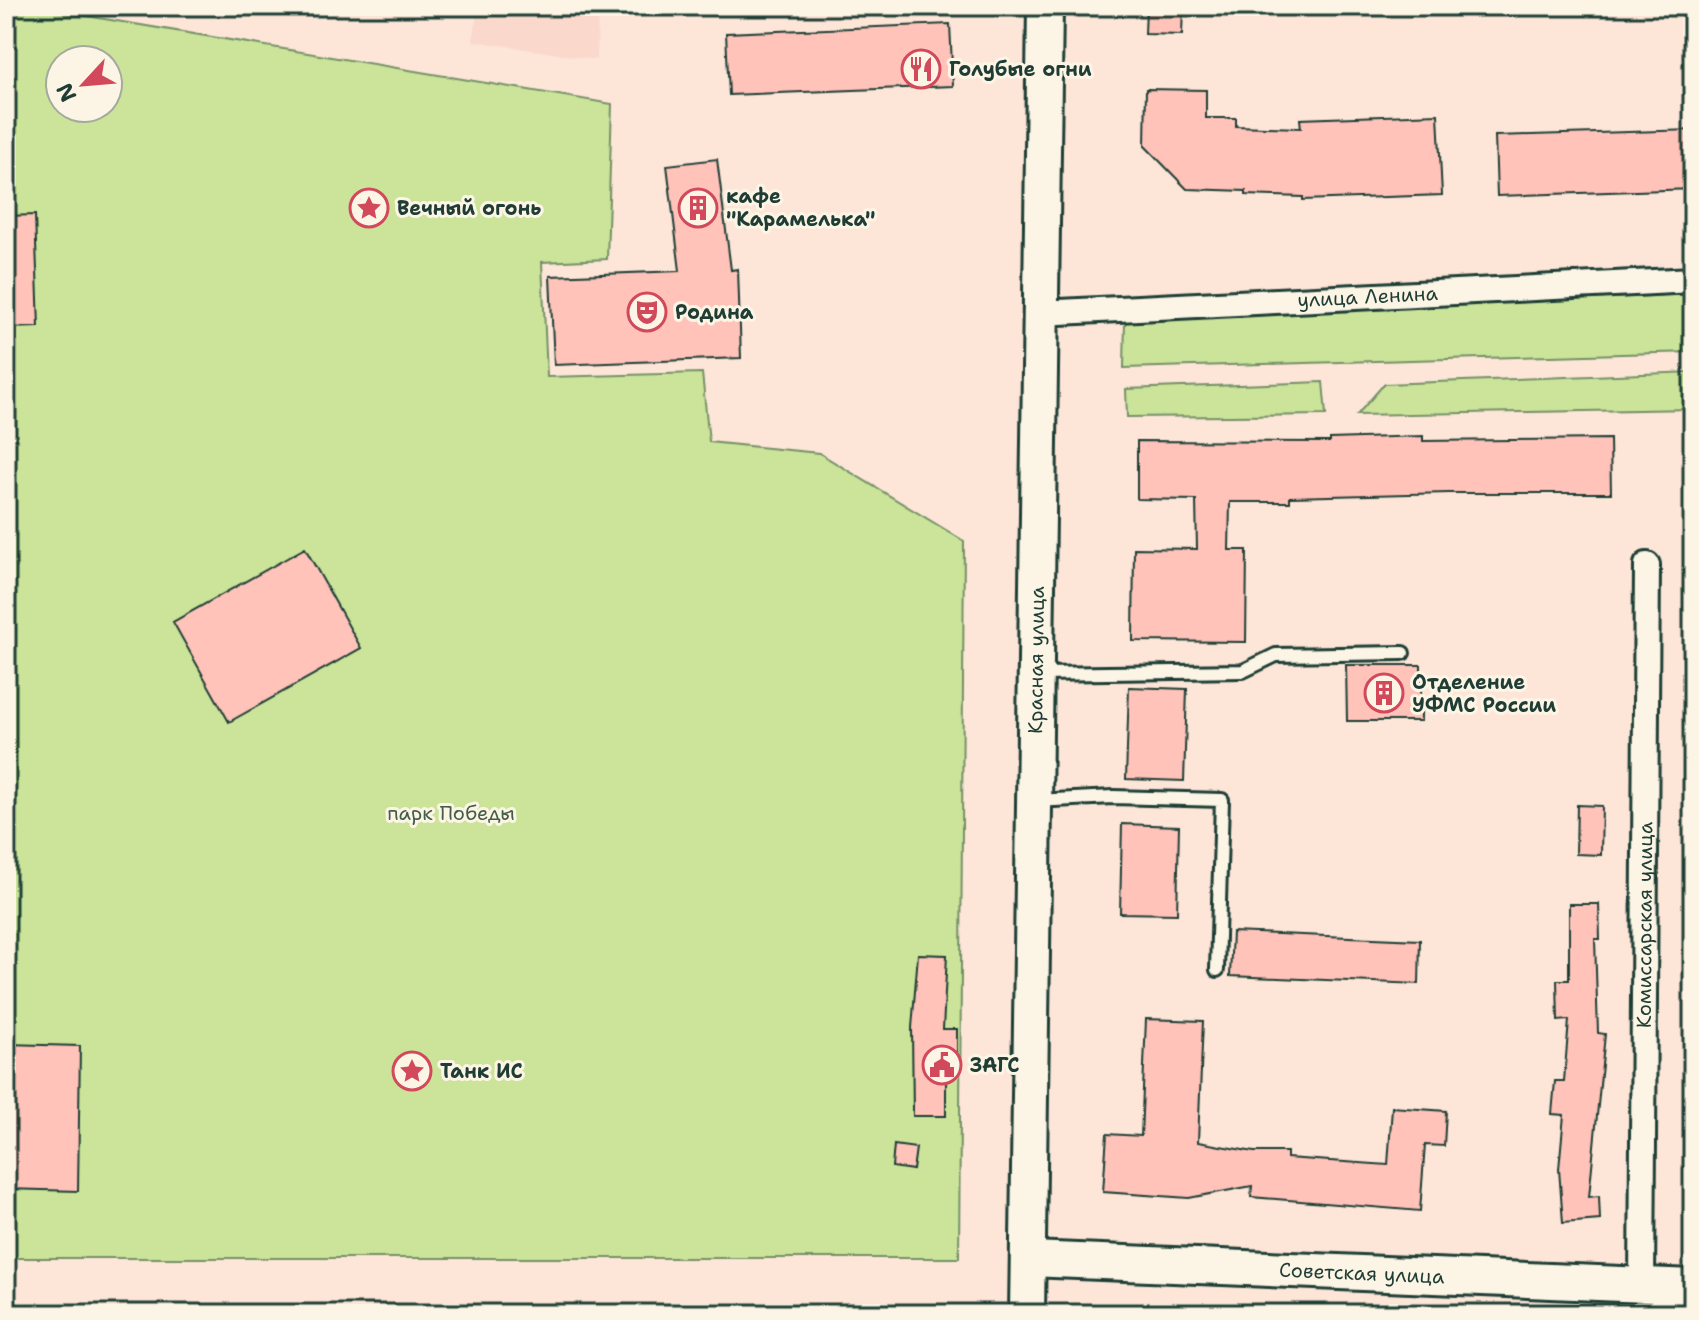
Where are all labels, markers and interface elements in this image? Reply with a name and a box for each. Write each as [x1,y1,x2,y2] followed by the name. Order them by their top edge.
[44,44,124,124] north arrow
[900,48,942,90] restaurant icon: Голубые огни
[949,56,1092,82] place label: Голубые огни
[50,78,83,107] text: N
[726,183,876,232] place label: кафе "Карамелька"
[348,187,390,229] place icon: Вечный огонь
[677,187,719,229] building icon: кафе "Карамелька"
[397,195,541,221] place label: Вечный огонь
[1297,280,1439,313] street label: улица Ленина
[626,291,668,333] theatre icon: Родина
[675,299,754,325] place label: Родина
[1022,585,1050,734] street label: Красная улица
[1412,669,1556,718] place label: Отделение УФМС России
[1363,672,1405,714] building icon: Отделение УФМС России
[387,800,515,826] park label: парк Победы
[1631,821,1658,1028] street label: Комиссарская улица
[921,1044,963,1086] public building icon: ЗАГС
[391,1050,433,1092] place icon: Танк ИС
[970,1052,1020,1078] place label: ЗАГС
[440,1058,523,1084] place label: Танк ИС
[1278,1257,1445,1290] street label: Советская улица

